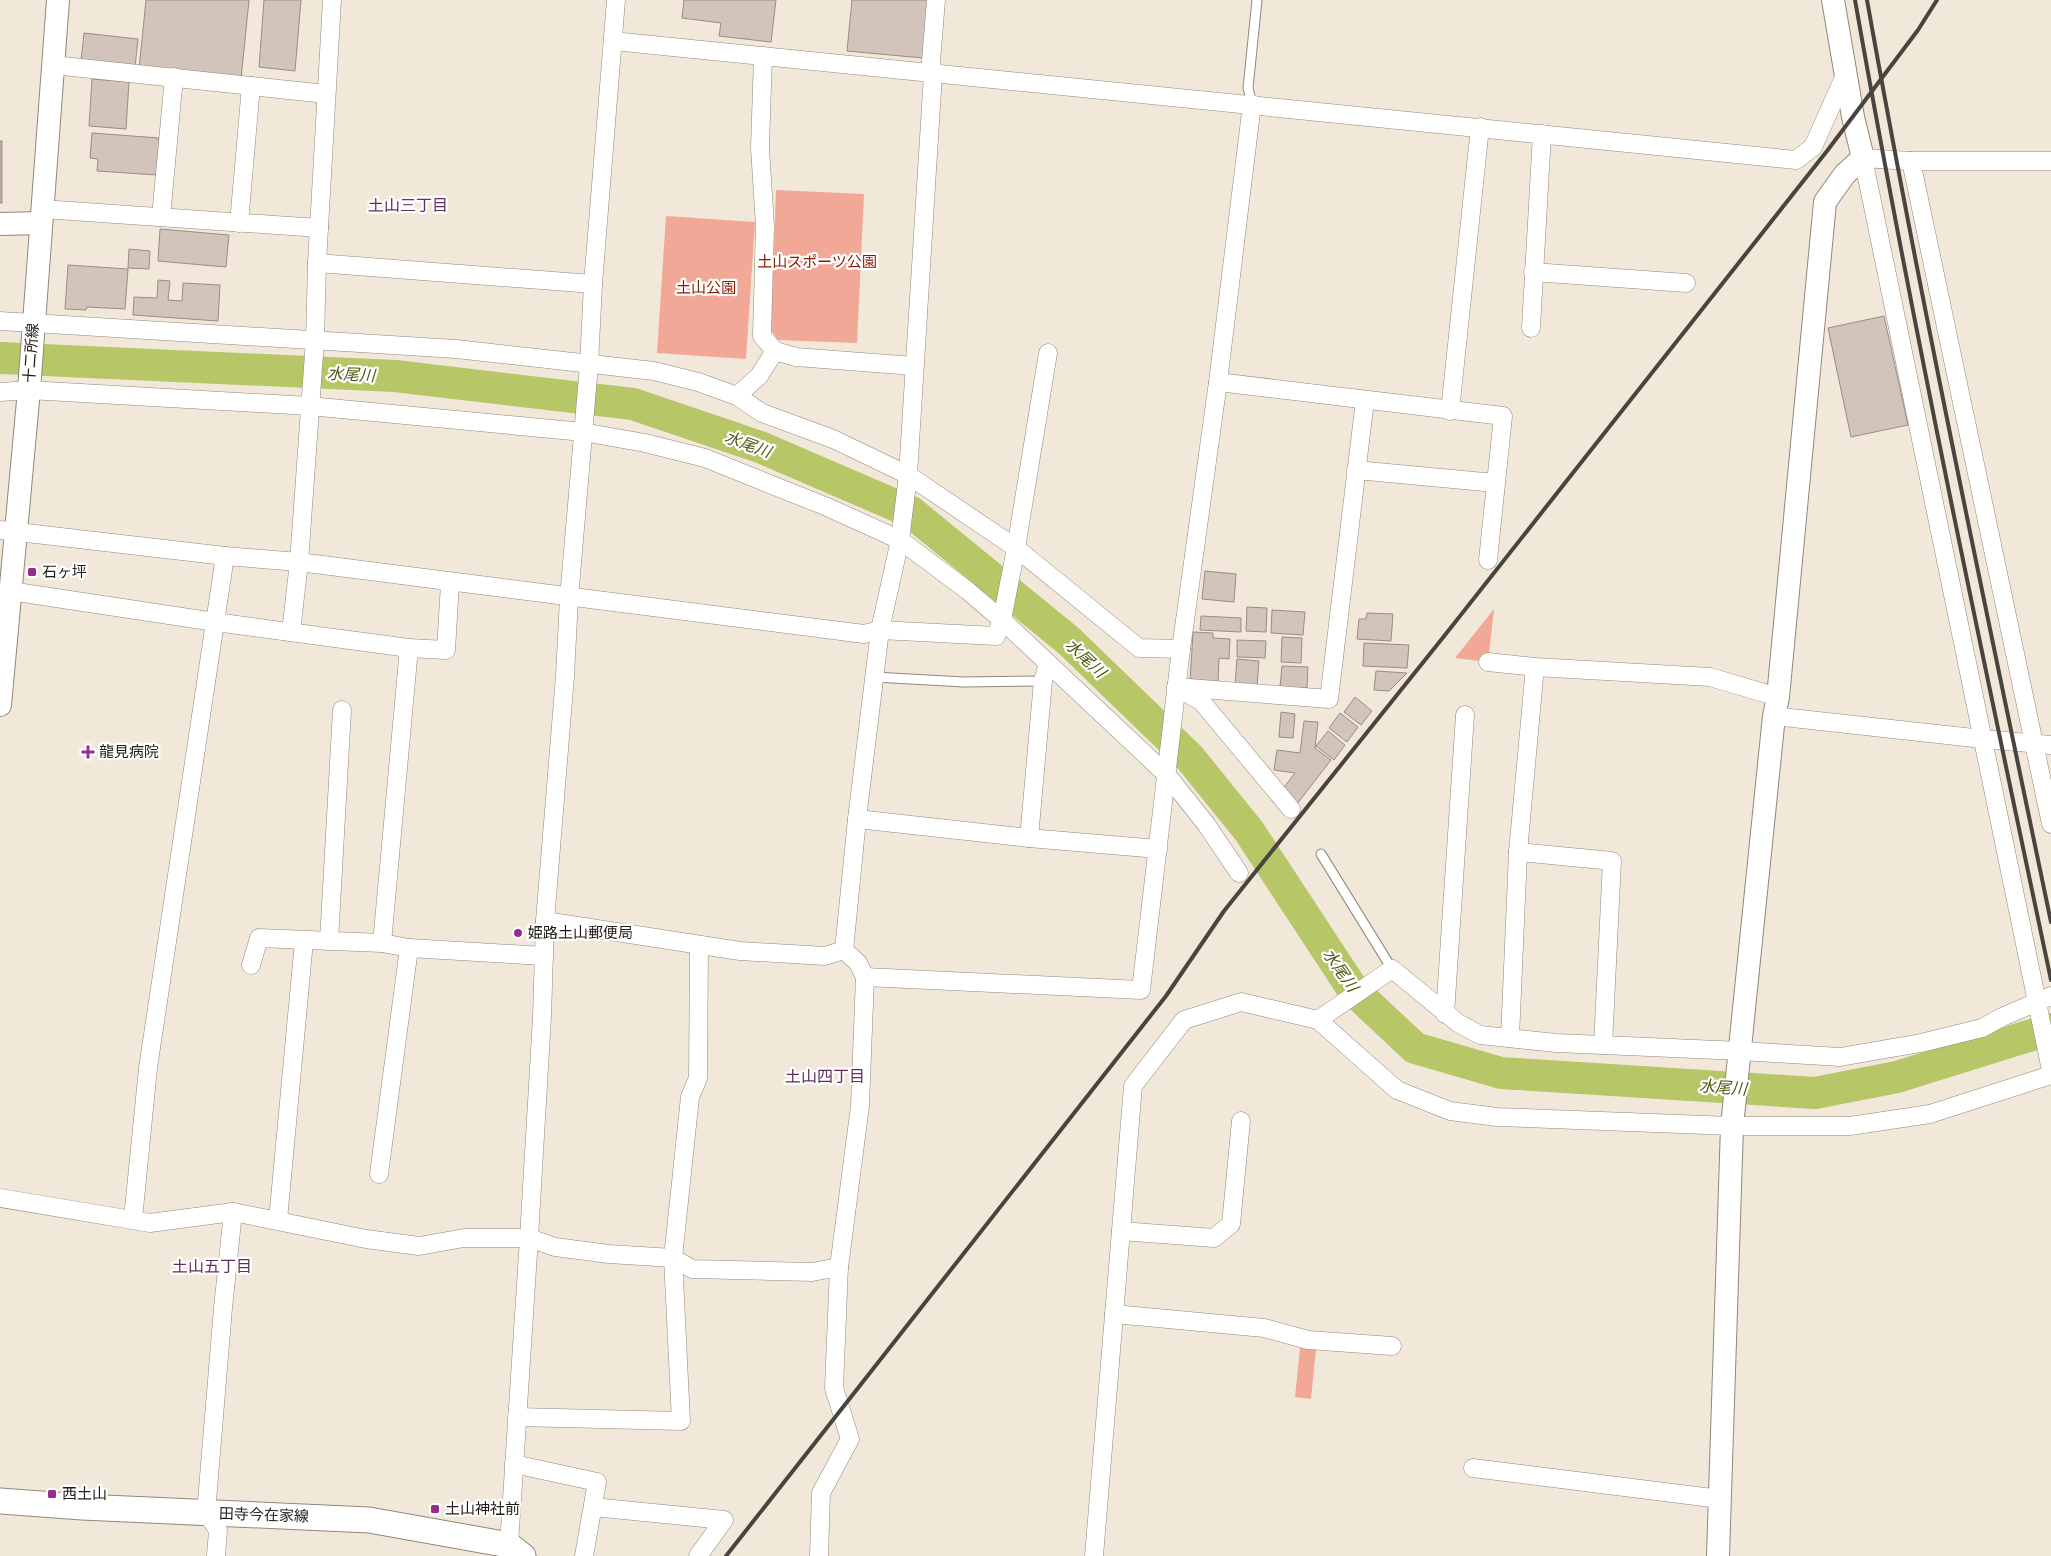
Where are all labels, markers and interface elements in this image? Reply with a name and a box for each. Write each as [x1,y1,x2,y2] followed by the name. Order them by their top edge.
[368,197,448,214] district label: 土山三丁目
[757,253,877,270] park label: 土山スポーツ公園
[676,279,736,296] park label: 土山公園
[20,322,41,383] street label: 十二所線
[327,365,377,384] water label: 水尾川
[722,428,775,461] water label: 水尾川
[42,563,87,580] place label: 石ヶ坪
[26,566,38,578] marker: 石ヶ坪
[1062,636,1110,682] water label: 水尾川
[99,743,159,760] place label: 龍見病院
[81,745,95,759] marker: 龍見病院
[528,924,633,941] place label: 姫路土山郵便局
[512,927,524,939] marker: 姫路土山郵便局
[1320,946,1362,996] water label: 水尾川
[785,1068,865,1085] district label: 土山四丁目
[1698,1077,1749,1098] water label: 水尾川
[172,1258,252,1275] district label: 土山五丁目
[62,1485,107,1502] place label: 西土山
[46,1488,58,1500] marker: 西土山
[445,1500,520,1517] place label: 土山神社前
[429,1503,441,1515] marker: 土山神社前
[219,1504,309,1525] street label: 田寺今在家線

